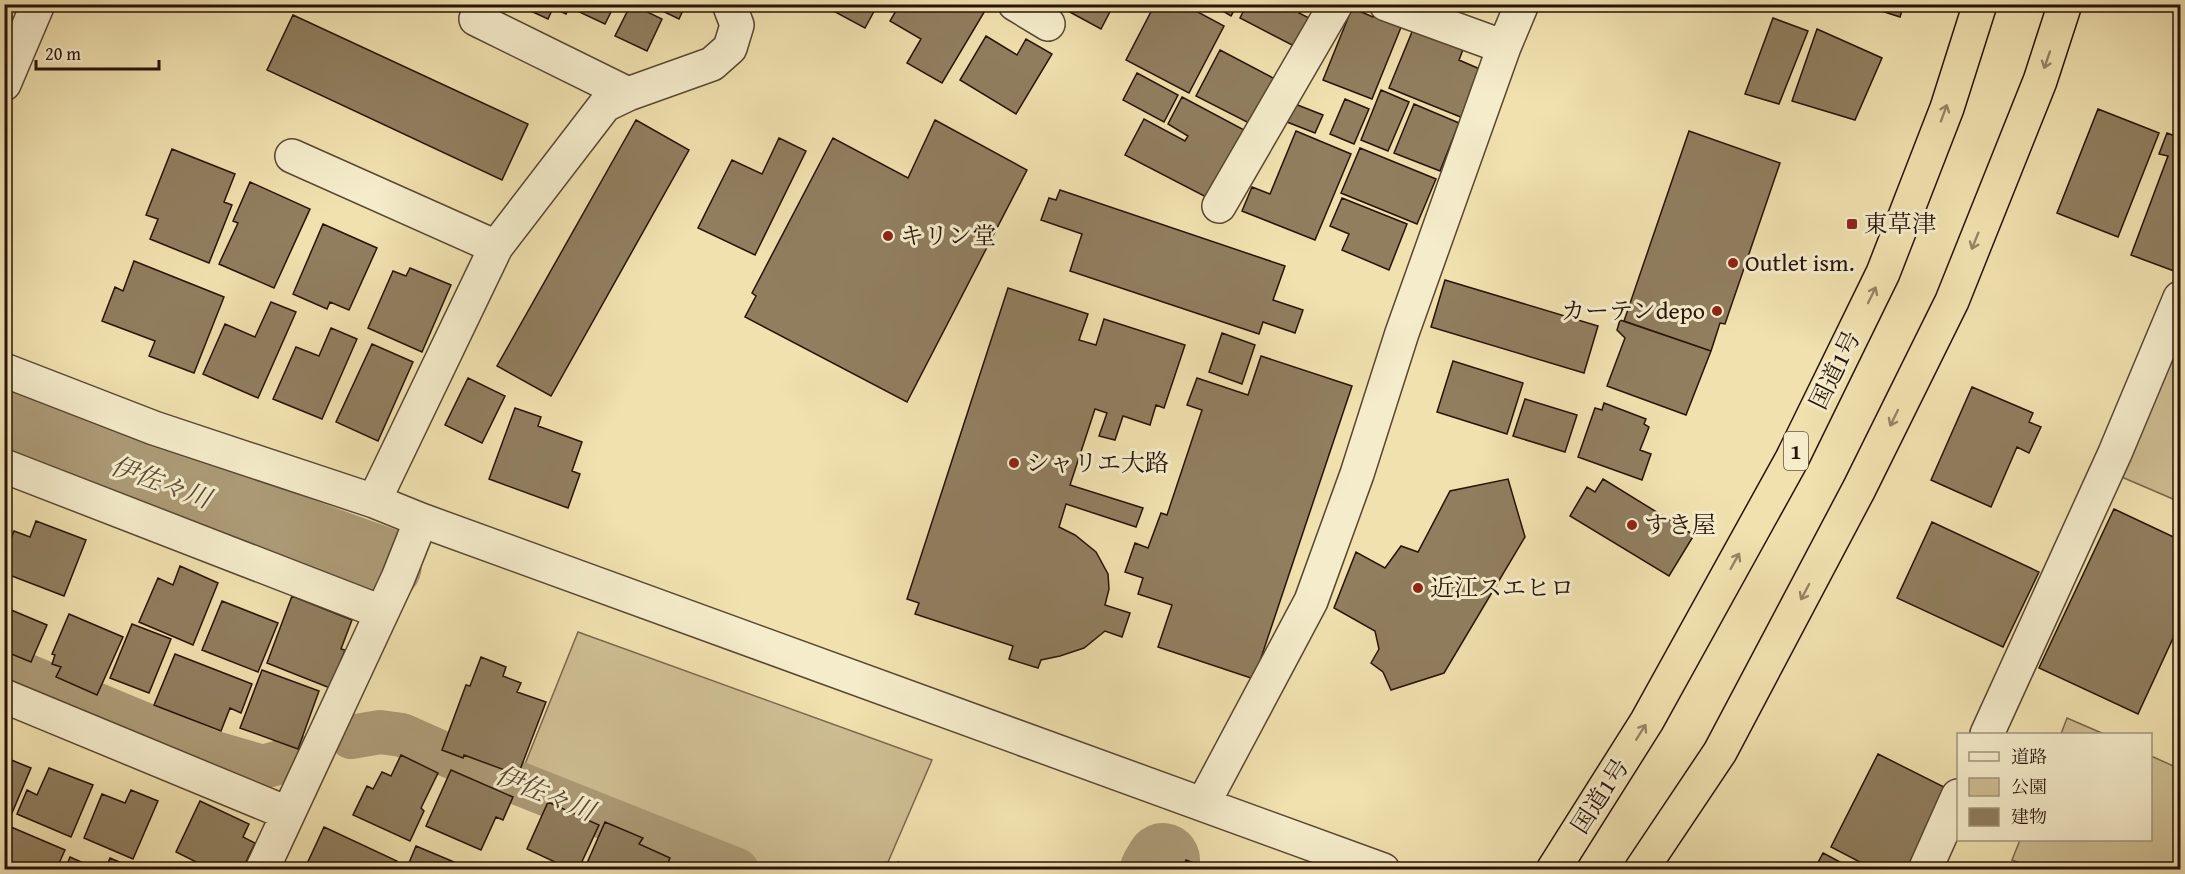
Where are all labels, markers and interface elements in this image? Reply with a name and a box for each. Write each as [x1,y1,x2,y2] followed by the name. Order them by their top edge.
[36,33,159,71] scale bar
[45,40,81,67] text: 20 m
[2040,50,2051,69] one-way arrow
[1940,105,1951,123] one-way arrow
[1864,206,1936,241] place label: 東草津
[1845,217,1859,231] marker: 東草津
[900,218,996,253] place label: キリン堂
[881,229,895,243] marker: キリン堂
[1969,232,1980,250] one-way arrow
[1745,245,1855,280] place label: Outlet ism.
[1726,256,1740,270] marker: Outlet ism.
[1867,286,1879,304] one-way arrow
[1561,293,1705,328] place label: カーテンdepo
[1710,304,1724,318] marker: カーテンdepo
[1801,325,1869,415] street label: 国道1号
[1887,409,1899,427] one-way arrow
[1784,432,1808,470] road number: 1
[106,445,220,519] water label: 伊佐々川
[1026,445,1169,480] place label: シャリエ大路
[1007,456,1021,470] marker: シャリエ大路
[1644,507,1716,542] place label: すき屋
[1625,518,1639,532] marker: すき屋
[1729,553,1741,570] one-way arrow
[1430,570,1574,605] place label: 近江スエヒロ
[1411,581,1425,595] marker: 近江スエヒロ
[1799,583,1811,600] one-way arrow
[1635,724,1647,741] one-way arrow
[1957,733,2152,841] legend
[2011,743,2047,770] text: 道路
[1562,751,1637,840] street label: 国道1号
[490,755,603,831] water label: 伊佐々川
[2011,773,2047,800] text: 公園
[2011,803,2047,830] text: 建物

